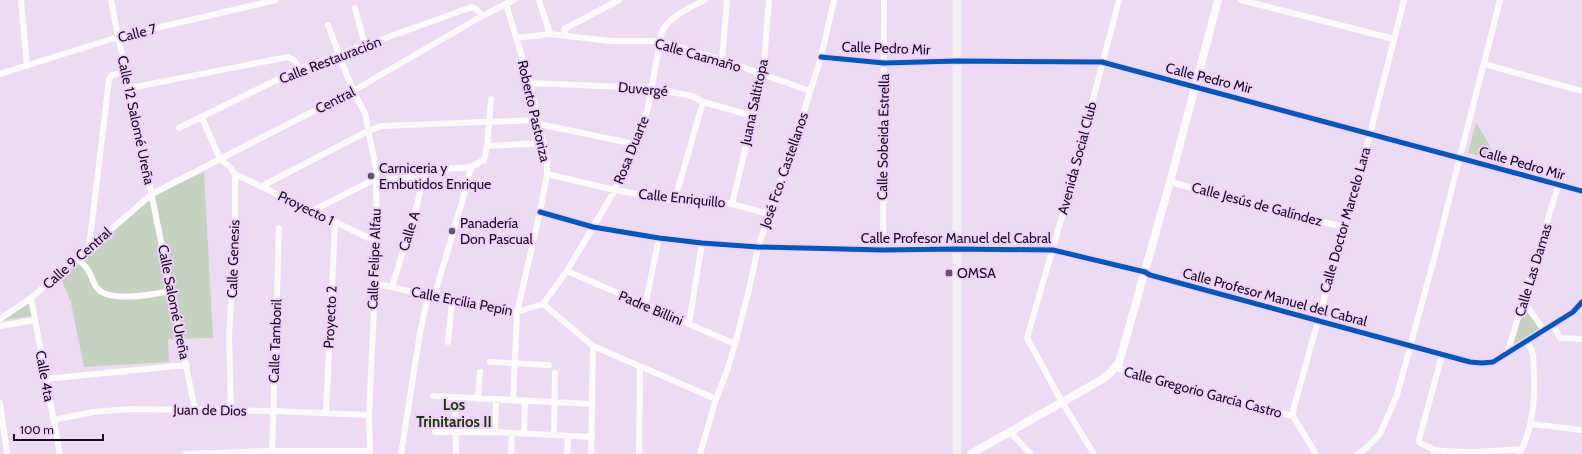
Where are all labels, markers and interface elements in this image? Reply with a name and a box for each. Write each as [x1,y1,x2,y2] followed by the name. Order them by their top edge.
[116,20,158,46] street label: Calle 7
[276,32,384,88] street label: Calle Restauración
[653,34,743,76] street label: Calle Caamaño
[841,37,931,59] street label: Calle Pedro Mir
[114,54,159,186] street label: Calle 12 Salomé Ureña
[736,57,772,148] street label: Juana Saltitopa
[514,58,555,164] street label: Roberto Pastoriza
[1164,59,1255,98] street label: Calle Pedro Mir
[873,73,893,200] street label: Calle Sobeida Estrella
[617,78,669,100] street label: Duvergé
[312,82,359,118] street label: Central
[1053,99,1101,216] street label: Avenida Social Club
[755,109,812,231] street label: José Fco. Castellanos
[609,113,653,187] street label: Rosa Duarte
[1477,142,1568,184] street label: Calle Pedro Mir
[1316,145,1375,295] street label: Calle Doctor Marcelo Lara
[379,159,491,193] place label: Carniceria y Embutidos Enrique
[366,171,376,181] marker: Carniceria y Embutidos Enrique
[1190,178,1325,230] street label: Calle Jesús de Galíndez
[638,184,727,212] street label: Calle Enriquillo
[275,187,337,229] street label: Proyecto 1
[363,208,385,310] street label: Calle Felipe Alfau
[394,208,424,253] street label: Calle A
[460,214,534,248] place label: Panadería Don Pascual
[223,219,243,298] street label: Calle Genesis
[1510,221,1556,319] street label: Calle Las Damas
[39,223,116,293] street label: Calle 9 Central
[447,226,457,236] marker: Panadería Don Pascual
[861,229,1052,247] street label: Calle Profesor Manuel del Cabral
[154,243,194,361] street label: Calle Salomé Ureña
[957,264,996,282] place label: OMSA
[1181,264,1370,331] street label: Calle Profesor Manuel del Cabral
[944,268,954,278] marker: OMSA
[410,282,515,320] street label: Calle Ercilia Pepín
[319,285,341,349] street label: Proyecto 2
[616,286,686,330] street label: Padre Billini
[265,298,285,383] street label: Calle Tamboril
[32,349,58,403] street label: Calle 4ta
[1122,362,1284,422] street label: Calle Gregorio García Castro
[416,396,492,431] district label: Los Trinitarios II
[172,400,247,420] street label: Juan de Dios
[14,416,103,442] scale bar
[20,422,54,437] text: 100 m

